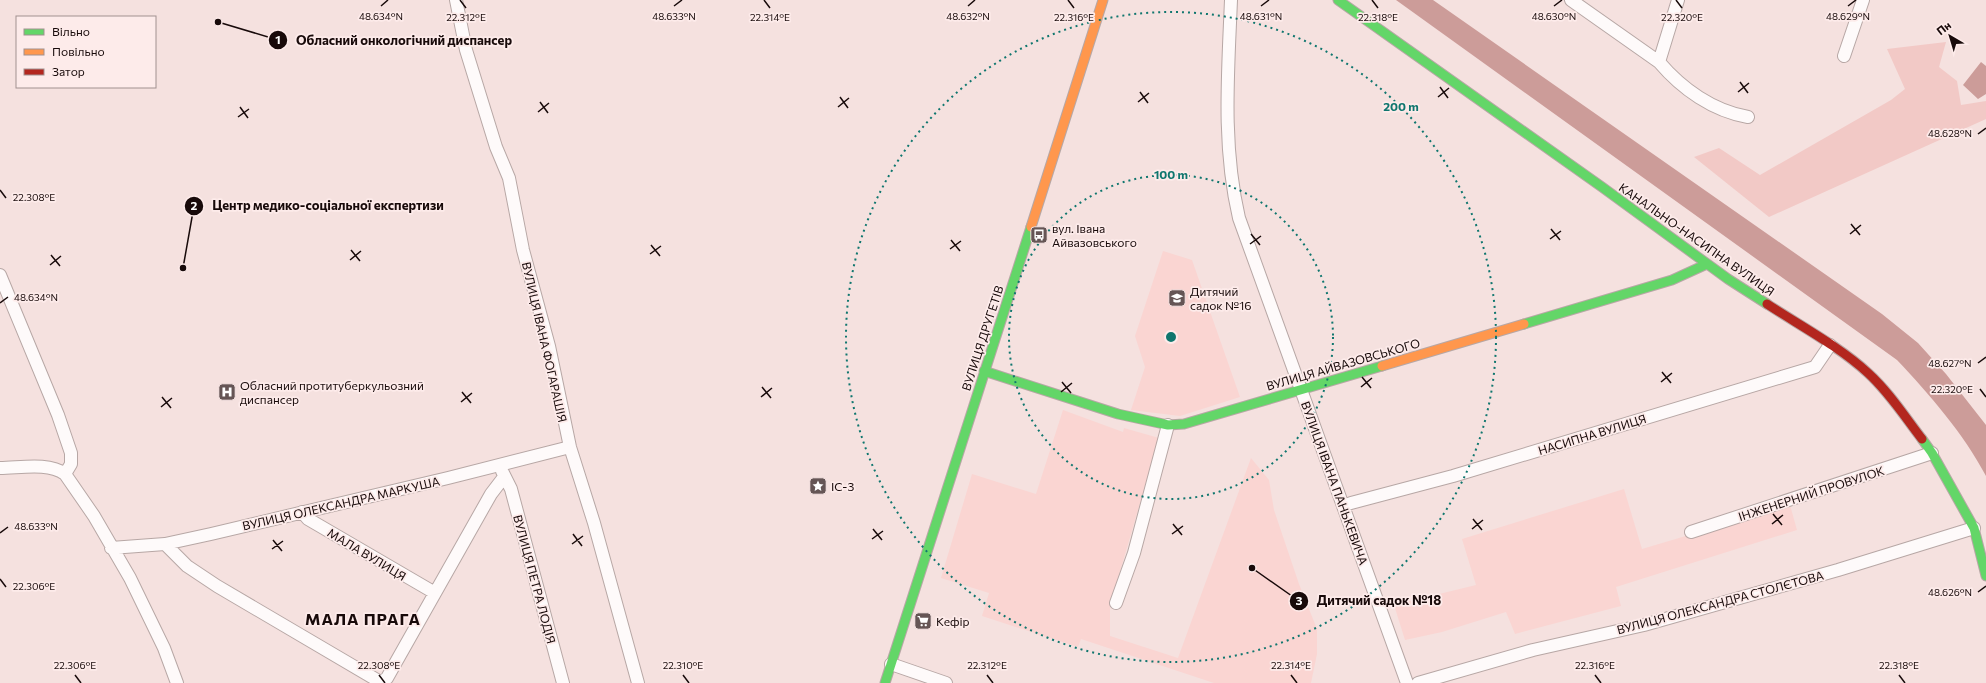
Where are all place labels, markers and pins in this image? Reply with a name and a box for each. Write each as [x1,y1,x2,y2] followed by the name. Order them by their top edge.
[268,28,520,53] callout: Обласний онкологічний диспансер
[184,193,452,218] callout: Центр медико-соціальної експертизи
[1052,221,1137,249] place label: вул. Івана Айвазовського
[1029,225,1049,245] bus stop icon: вул. Івана Айвазовського
[1190,284,1252,312] place label: Дитячий садок №16
[1167,288,1187,308] school or university icon: Дитячий садок №16
[1164,330,1178,344] centre of rings
[240,378,424,406] place label: Обласний протитуберкульозний диспансер
[217,382,237,402] hospital icon: Обласний протитуберкульозний диспансер
[808,476,828,496] place icon: ІС-3
[831,479,854,493] place label: ІС-3
[1289,588,1449,613] callout: Дитячий садок №18
[913,611,933,631] supermarket icon: Кефір
[936,614,970,628] place label: Кефір

